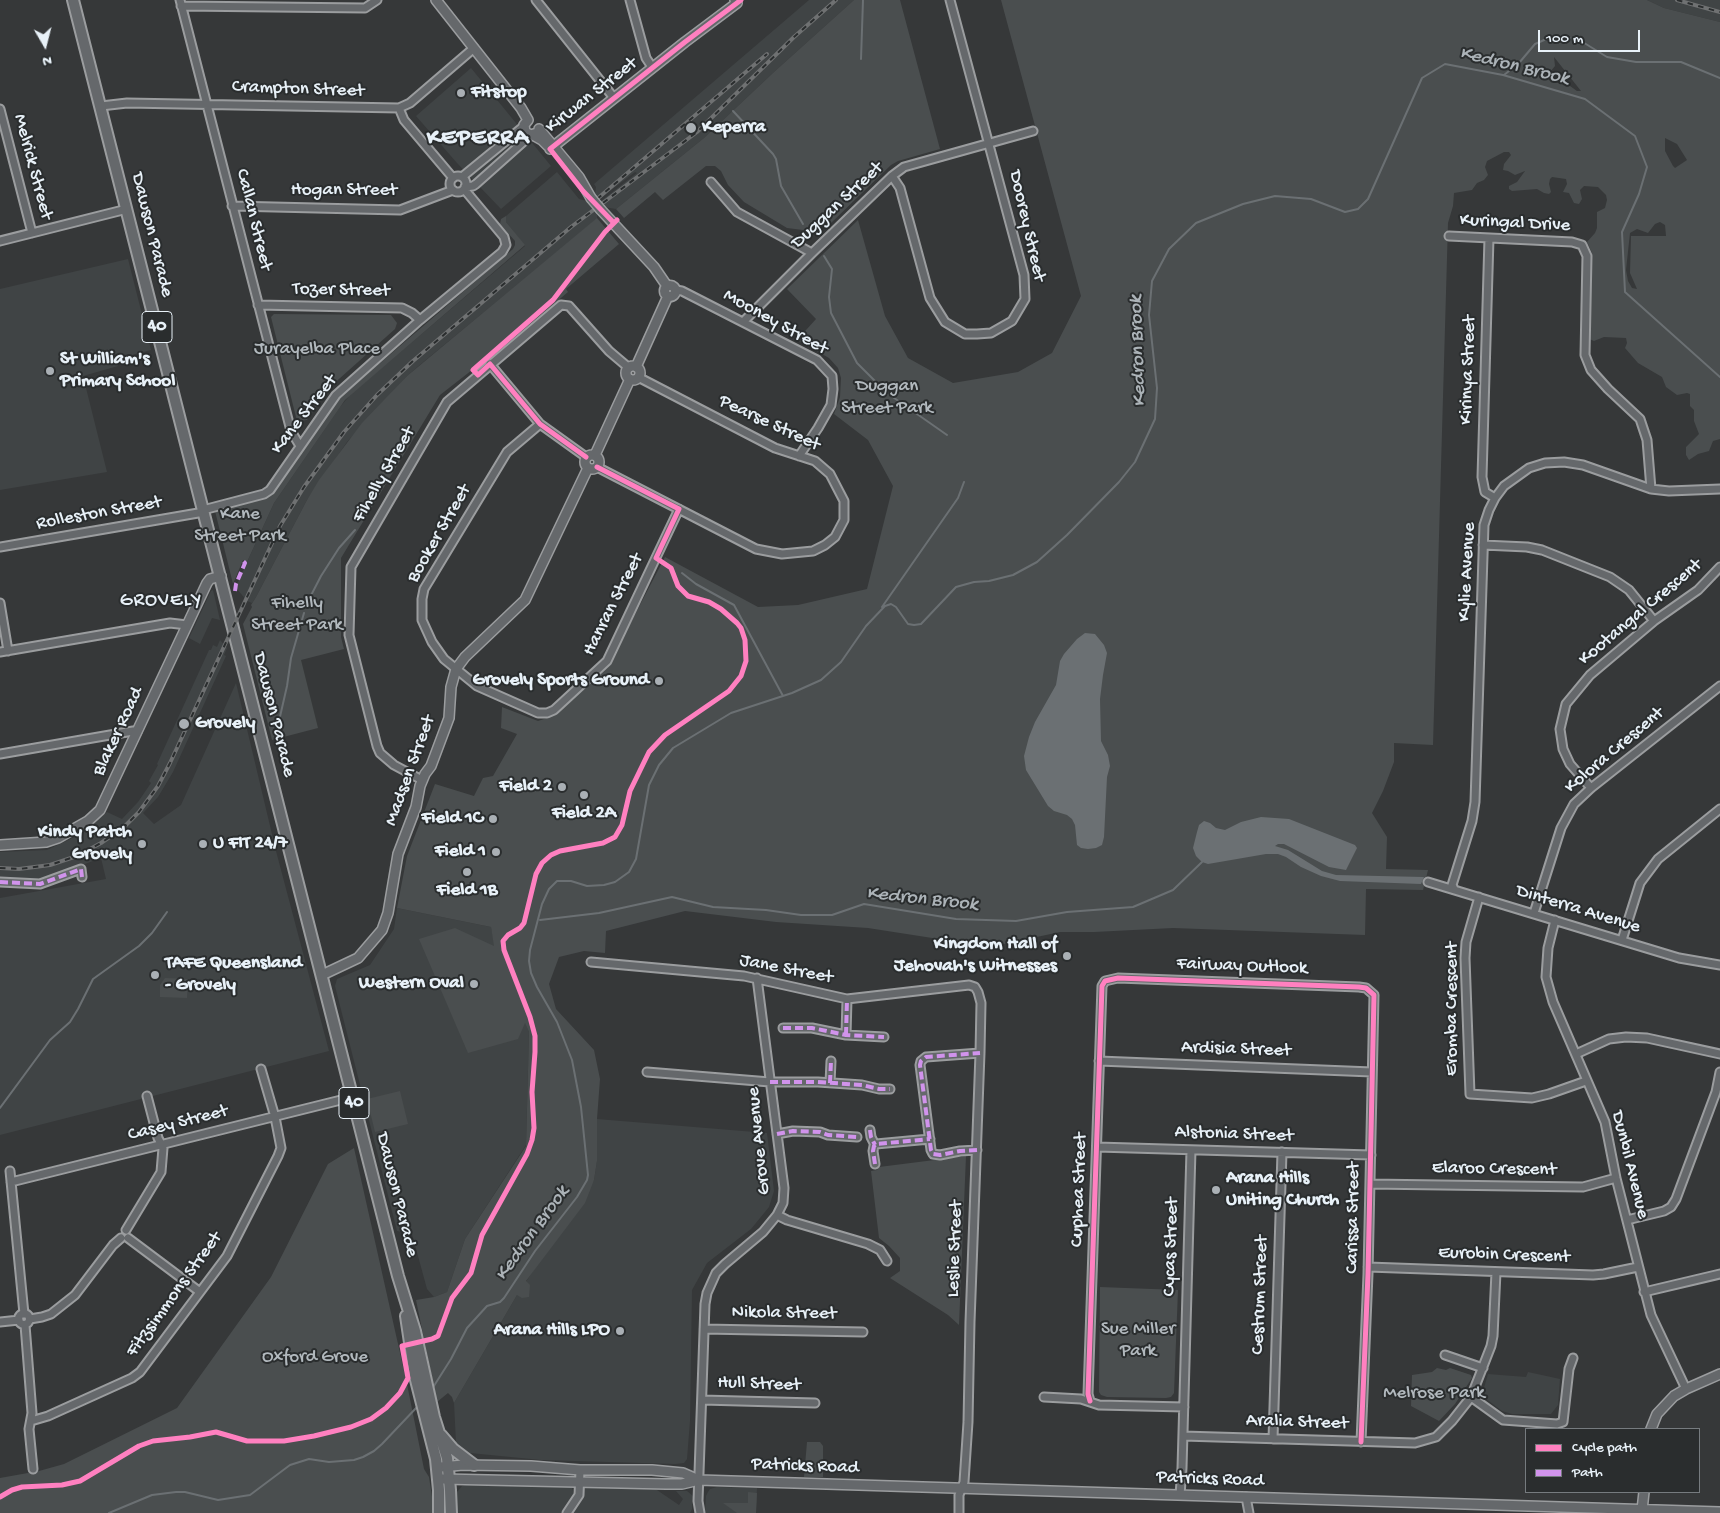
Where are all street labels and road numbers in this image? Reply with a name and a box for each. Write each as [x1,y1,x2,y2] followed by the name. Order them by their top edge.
[541,53,643,139] street label: Kirwan Street
[232,76,364,104] street label: Crampton Street
[7,112,57,222] street label: Melrick Street
[787,158,889,254] street label: Duggan Street
[229,167,277,273] street label: Callan Street
[1002,168,1050,284] street label: Doorey Street
[125,170,177,300] street label: Dawson Parade
[291,180,397,202] street label: Hogan Street
[1459,210,1571,238] street label: Kuringal Drive
[292,279,390,303] street label: Tozer Street
[719,285,831,361] street label: Mooney Street
[142,312,172,342] road number: 40
[1456,315,1482,425] street label: Kirinya Street
[267,371,343,459] street label: Kane Street
[715,391,823,457] street label: Pearse Street
[348,423,422,527] street label: Fihelly Street
[403,481,477,587] street label: Booker Street
[35,492,163,536] street label: Rolleston Street
[1454,522,1482,622] street label: Kylie Avenue
[578,550,650,660] street label: Hanran Street
[1575,555,1707,671] street label: Kootangal Crescent
[247,650,299,780] street label: Dawson Parade
[88,684,150,780] street label: Blaker Road
[1561,703,1669,799] street label: Kolora Crescent
[380,713,442,829] street label: Madsen Street
[1513,880,1643,940] street label: Dinterra Avenue
[1442,942,1464,1076] street label: Eromba Crescent
[737,950,835,990] street label: Jane Street
[1176,953,1308,981] street label: Fairway Outlook
[1181,1037,1291,1063] street label: Ardisia Street
[743,1086,777,1196] street label: Grove Avenue
[339,1088,369,1118] road number: 40
[126,1101,230,1147] street label: Casey Street
[1605,1109,1653,1221] street label: Dunbil Avenue
[1174,1122,1294,1148] street label: Alstonia Street
[370,1130,422,1260] street label: Dawson Parade
[1067,1132,1093,1248] street label: Cuphea Street
[1432,1158,1556,1182] street label: Elaroo Crescent
[1342,1162,1366,1274] street label: Carissa Street
[1159,1197,1185,1297] street label: Cycas Street
[943,1200,969,1298] street label: Leslie Street
[122,1228,228,1362] street label: Fitzsimmons Street
[1248,1235,1274,1355] street label: Cestrum Street
[1438,1242,1570,1270] street label: Eurobin Crescent
[731,1302,837,1326] street label: Nikola Street
[717,1372,801,1398] street label: Hull Street
[1245,1410,1349,1436] street label: Aralia Street
[751,1454,859,1480] street label: Patricks Road
[1156,1467,1264,1493] street label: Patricks Road

